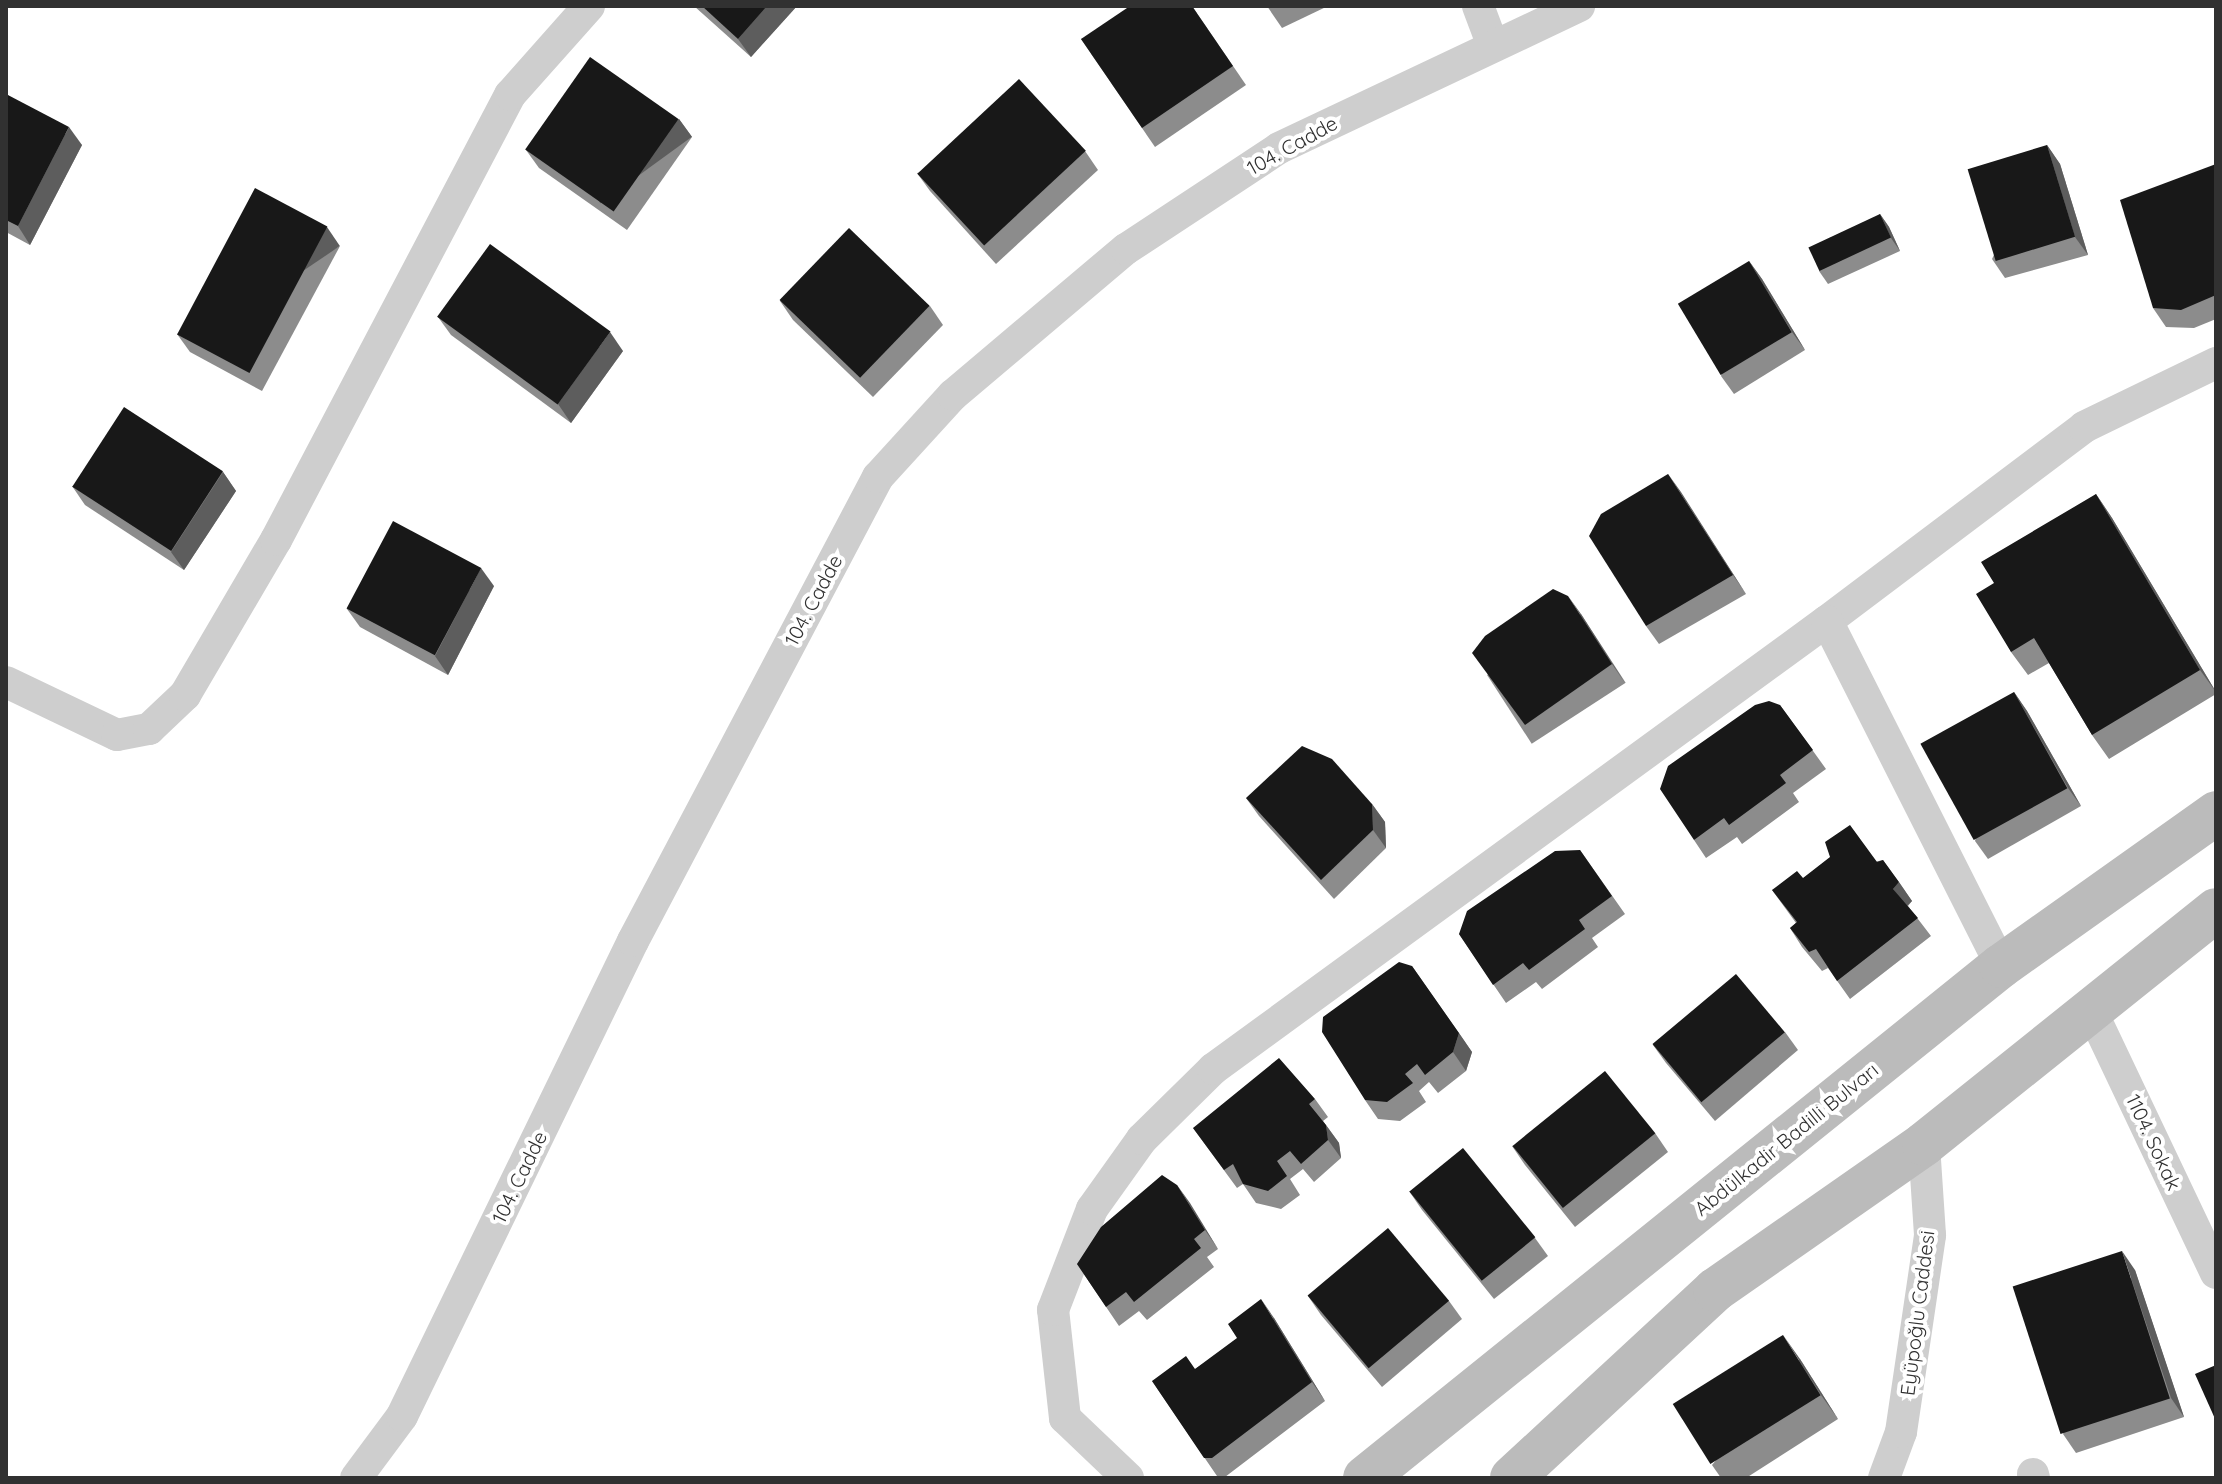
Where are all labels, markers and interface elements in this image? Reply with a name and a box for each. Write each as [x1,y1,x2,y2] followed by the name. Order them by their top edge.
[1243,110,1341,180] street label: 104. Cadde
[779,550,847,650] street label: 104. Cadde
[1689,1057,1883,1221] street label: Abdülkadir Badilli Bulvarı
[2121,1090,2187,1194] street label: 1104. Sokak
[486,1127,552,1227] street label: 104. Cadde
[1895,1229,1939,1397] street label: Eyüpoğlu Caddesi

